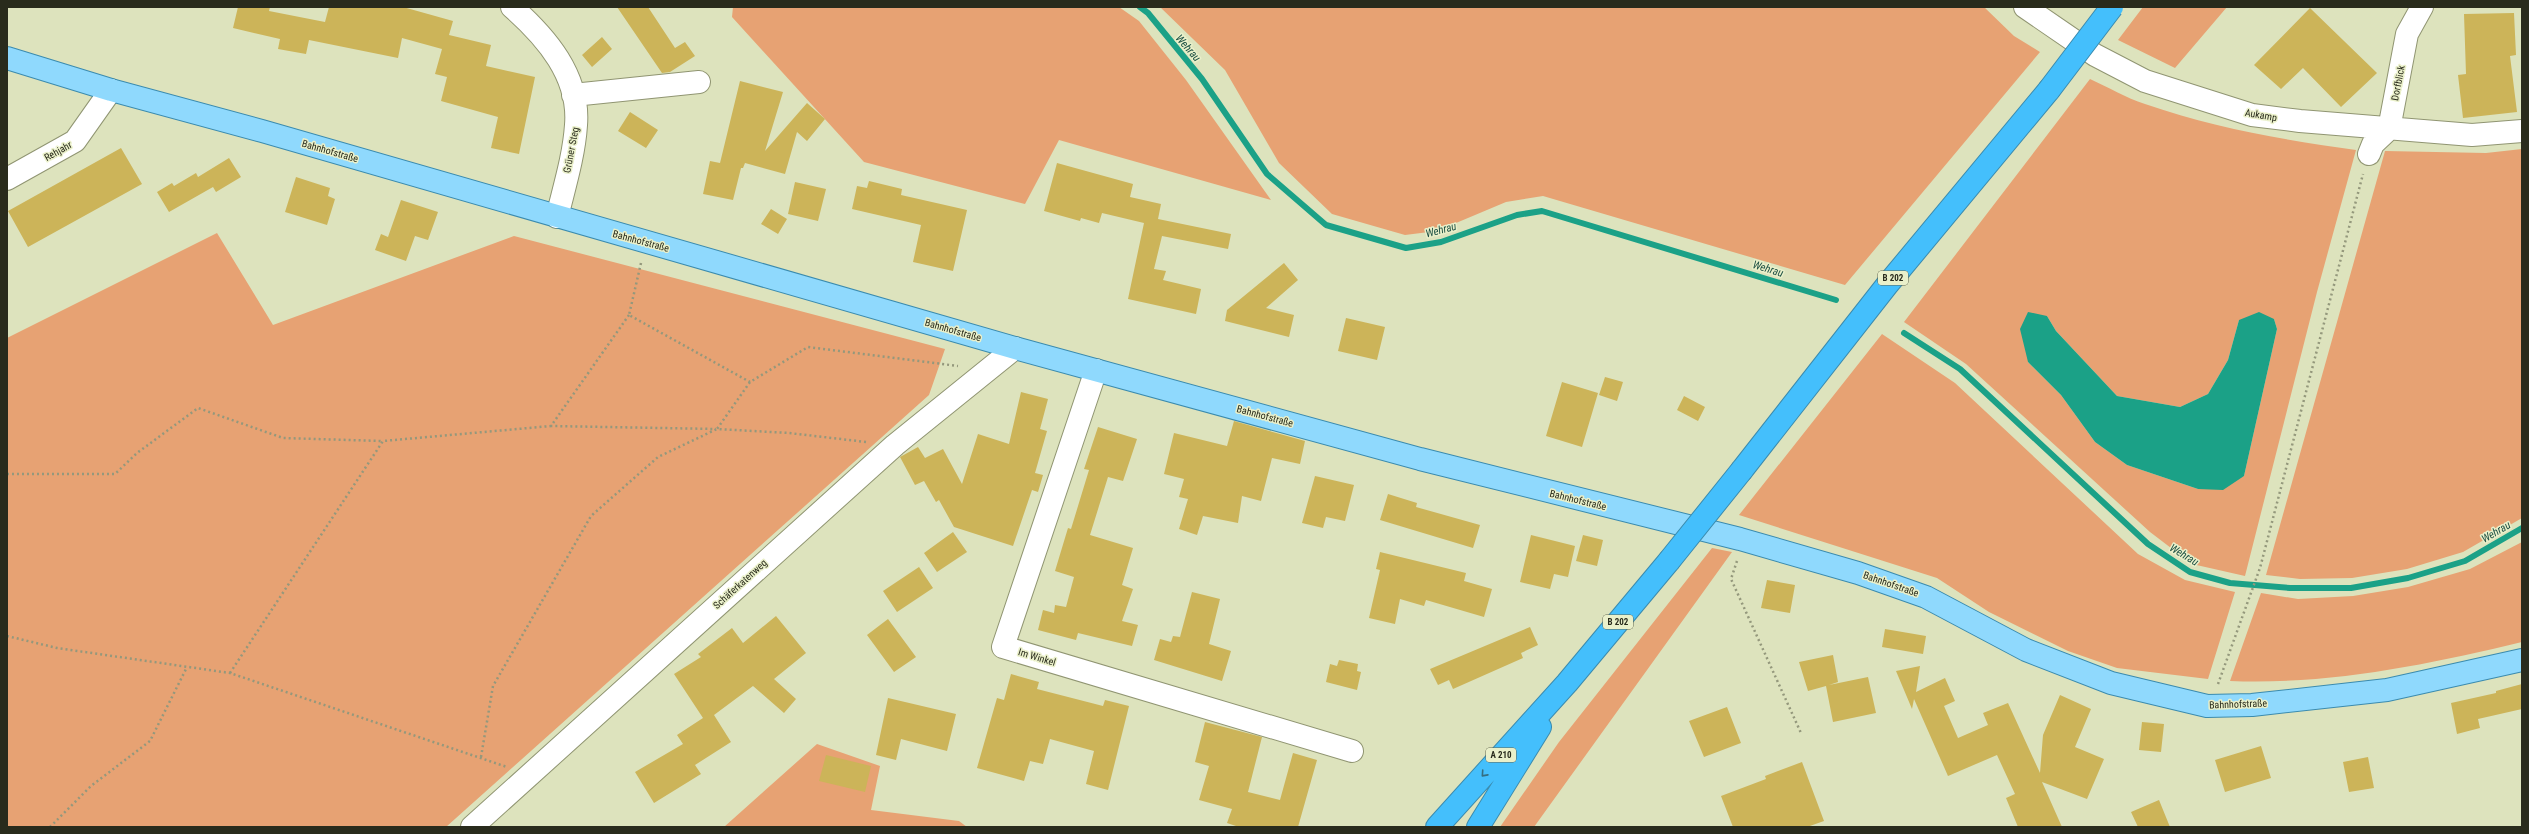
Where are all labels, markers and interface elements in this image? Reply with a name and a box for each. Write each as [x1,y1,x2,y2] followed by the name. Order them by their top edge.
[1173,32,1203,64] water label: Wehrau
[2389,64,2407,102] street label: Dorfblick
[2244,107,2278,123] street label: Aukamp
[561,126,581,174] street label: Grüner Steg
[301,138,360,164] street label: Bahnhofstraße
[42,139,74,163] street label: Rehjahr
[1424,220,1458,240] water label: Wehrau
[612,228,671,254] street label: Bahnhofstraße
[1751,258,1785,280] water label: Wehrau
[1878,271,1908,285] road number: B 202
[924,317,983,343] street label: Bahnhofstraße
[1236,403,1295,429] street label: Bahnhofstraße
[1549,488,1608,512] street label: Bahnhofstraße
[2479,519,2513,545] water label: Wehrau
[2167,541,2201,569] water label: Wehrau
[711,557,769,611] street label: Schäferkatenweg
[1862,569,1921,599] street label: Bahnhofstraße
[1603,615,1633,629] road number: B 202
[1017,646,1057,668] street label: Im Winkel
[2209,697,2267,711] street label: Bahnhofstraße
[1486,748,1516,762] road number: A 210
[1481,769,1488,777] one-way arrow

